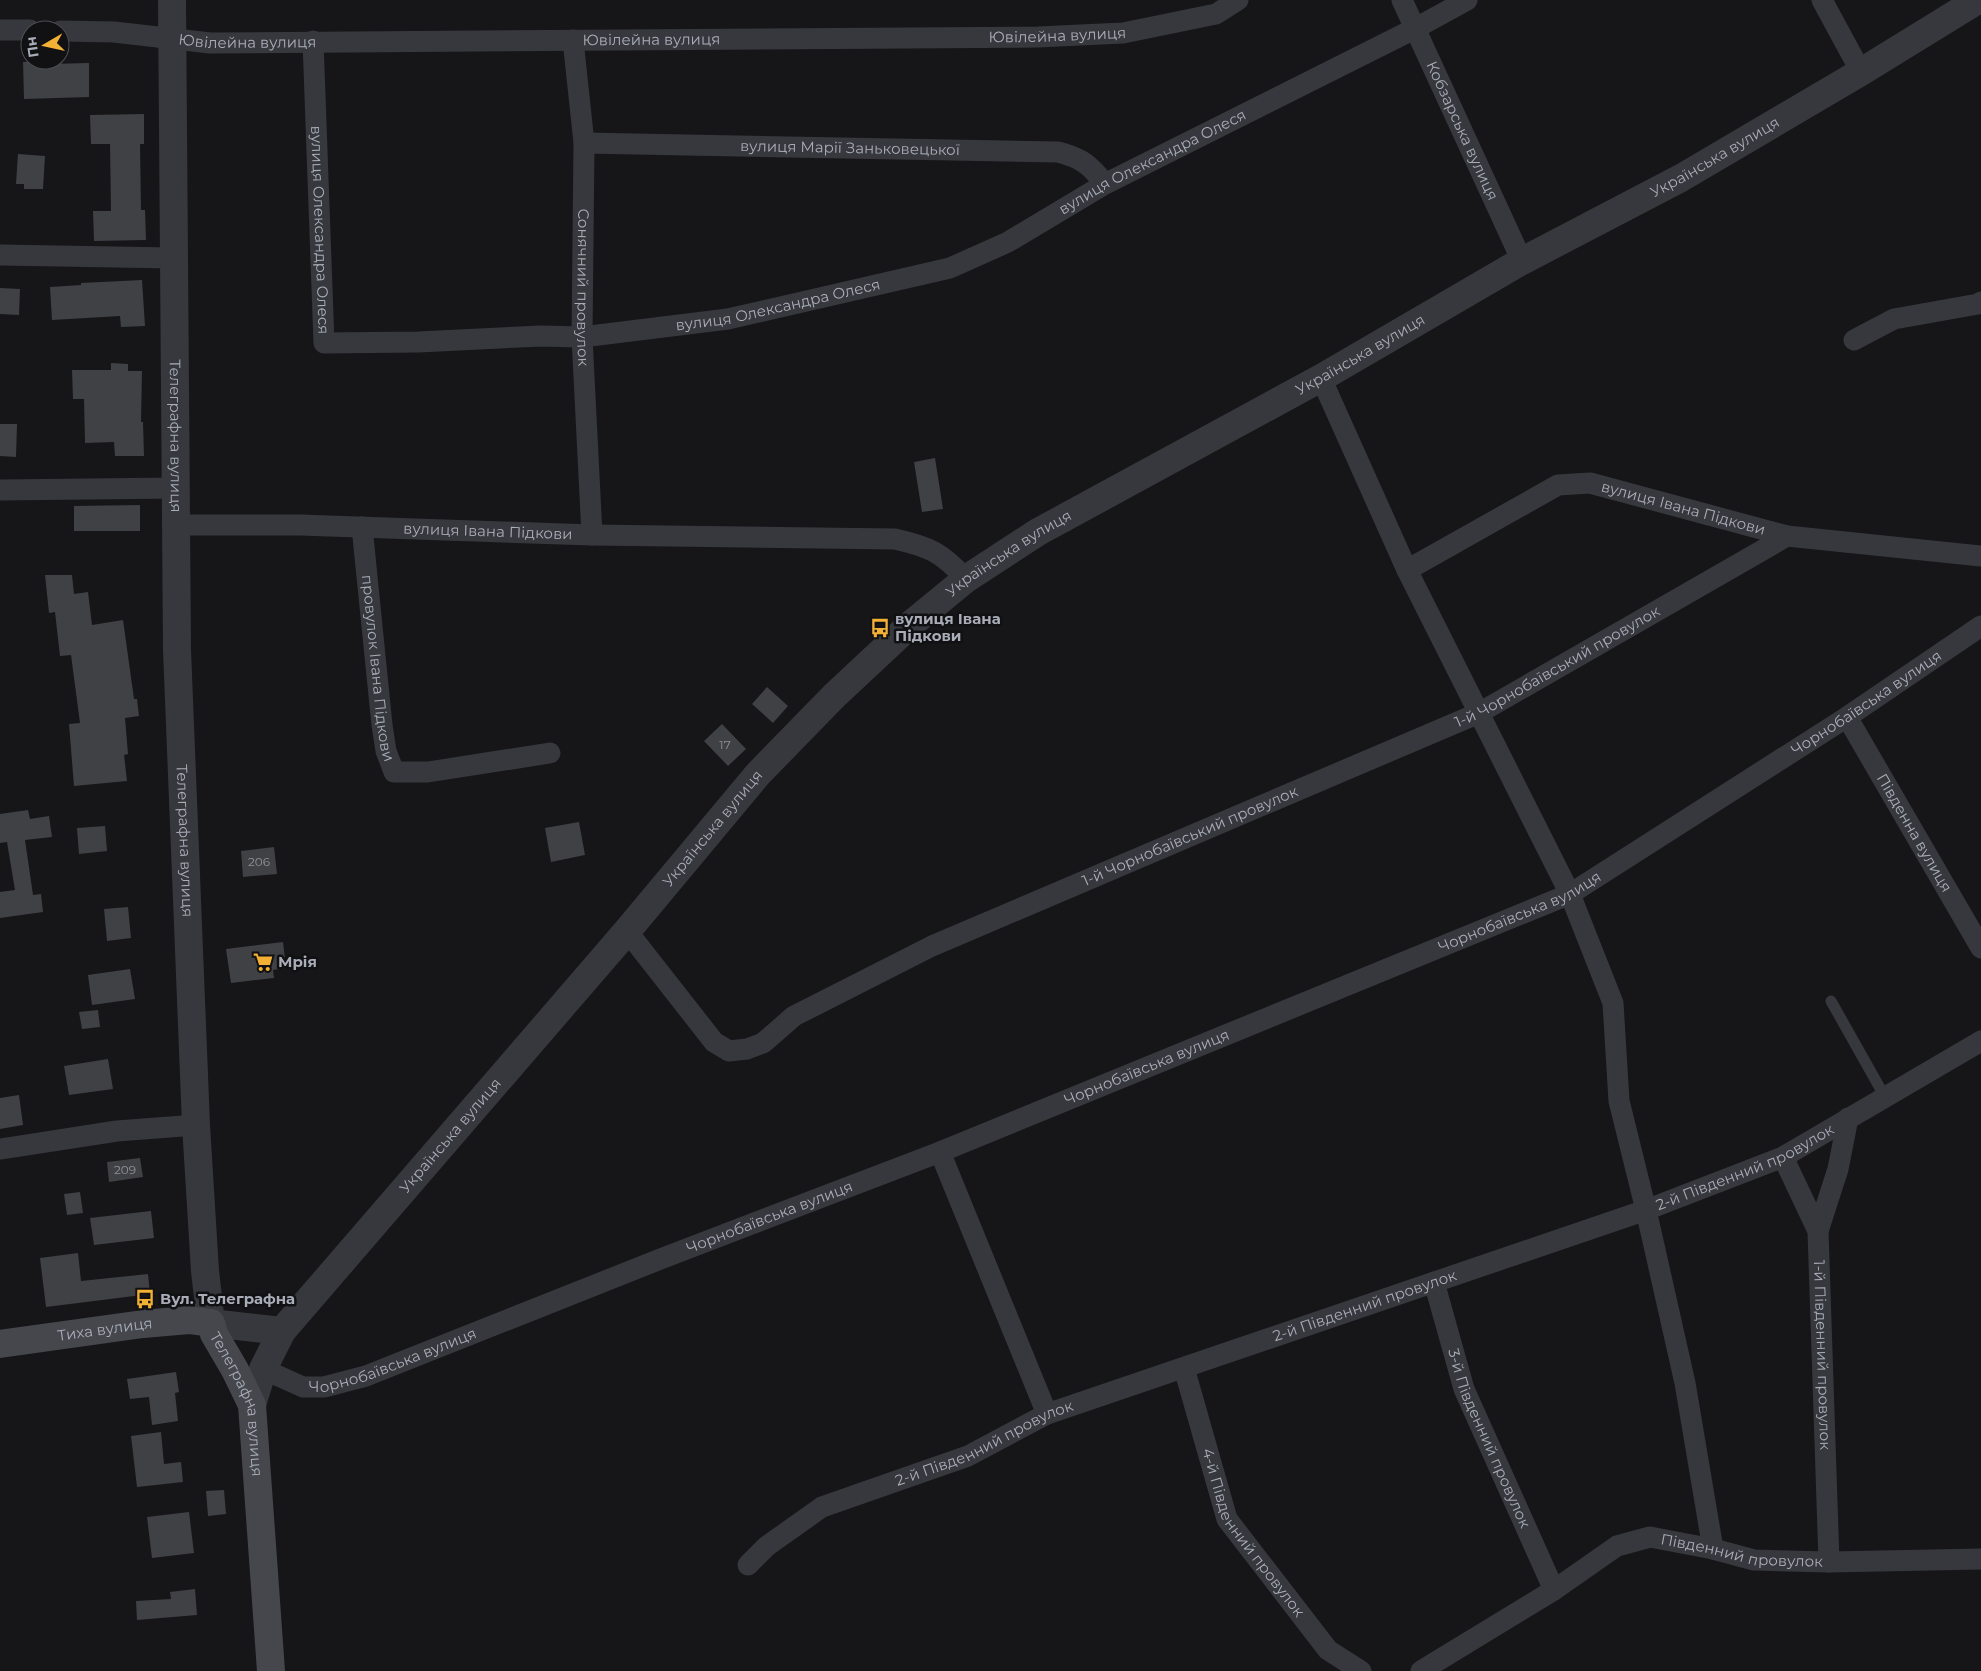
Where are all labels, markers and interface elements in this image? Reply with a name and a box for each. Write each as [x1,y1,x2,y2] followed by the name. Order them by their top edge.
[20,20,70,70] north arrow
[988,23,1127,46] street label: Ювілейна вулиця
[178,29,316,52] street label: Ювілейна вулиця
[582,29,720,49] street label: Ювілейна вулиця
[22,35,43,59] text: Пн
[1422,58,1503,203] street label: Кобзарська вулиця
[1055,105,1249,218] street label: вулиця Олександра Олеся
[1647,112,1783,201] street label: Українська вулиця
[307,125,334,334] street label: вулиця Олександра Олеся
[740,136,960,159] street label: вулиця Марії Заньковецької
[573,208,593,367] street label: Сонячний провулок
[674,274,882,334] street label: вулиця Олександра Олеся
[1292,310,1428,399] street label: Українська вулиця
[166,359,186,513] street label: Телеграфна вулиця
[1599,476,1768,539] street label: вулиця Івана Підкови
[942,506,1075,601] street label: Українська вулиця
[403,519,573,543] street label: вулиця Івана Підкови
[358,574,399,764] street label: провулок Івана Підкови
[1452,601,1663,731] street label: 1-й Чорнобаївський провулок
[895,609,1001,645] place label: вулиця Івана Підкови
[869,617,891,639] bus stop icon: вулиця Івана Підкови
[1787,646,1945,759] street label: Чорнобаївська вулиця
[719,737,731,752] house number: 17
[173,764,198,918] street label: Телеграфна вулиця
[658,766,766,890] street label: Українська вулиця
[1873,770,1956,895] street label: Південна вулиця
[1079,781,1301,890] street label: 1-й Чорнобаївський провулок
[248,854,270,869] house number: 206
[1435,867,1604,956] street label: Чорнобаївська вулиця
[252,951,274,973] supermarket icon: Мрія
[278,952,317,971] place label: Мрія
[1061,1025,1232,1109] street label: Чорнобаївська вулиця
[395,1074,505,1197] street label: Українська вулиця
[1653,1119,1837,1214] street label: 2-й Південний провулок
[114,1162,136,1177] house number: 209
[684,1176,855,1257] street label: Чорнобаївська вулиця
[1810,1260,1835,1451] street label: 1-й Південний провулок
[1270,1265,1459,1345] street label: 2-й Південний провулок
[134,1288,156,1310] bus stop icon: Вул. Телеграфна
[160,1289,295,1308] place label: Вул. Телеграфна
[56,1313,153,1345] street label: Тиха вулиця
[309,1323,479,1397] street label: Чорнобаївська вулиця
[206,1328,267,1477] street label: Телеграфна вулиця
[1444,1346,1535,1531] street label: 3-й Південний провулок
[893,1396,1076,1490] street label: 2-й Південний провулок
[1198,1446,1309,1621] street label: 4-й Південний провулок
[1659,1529,1823,1571] street label: Південний провулок

